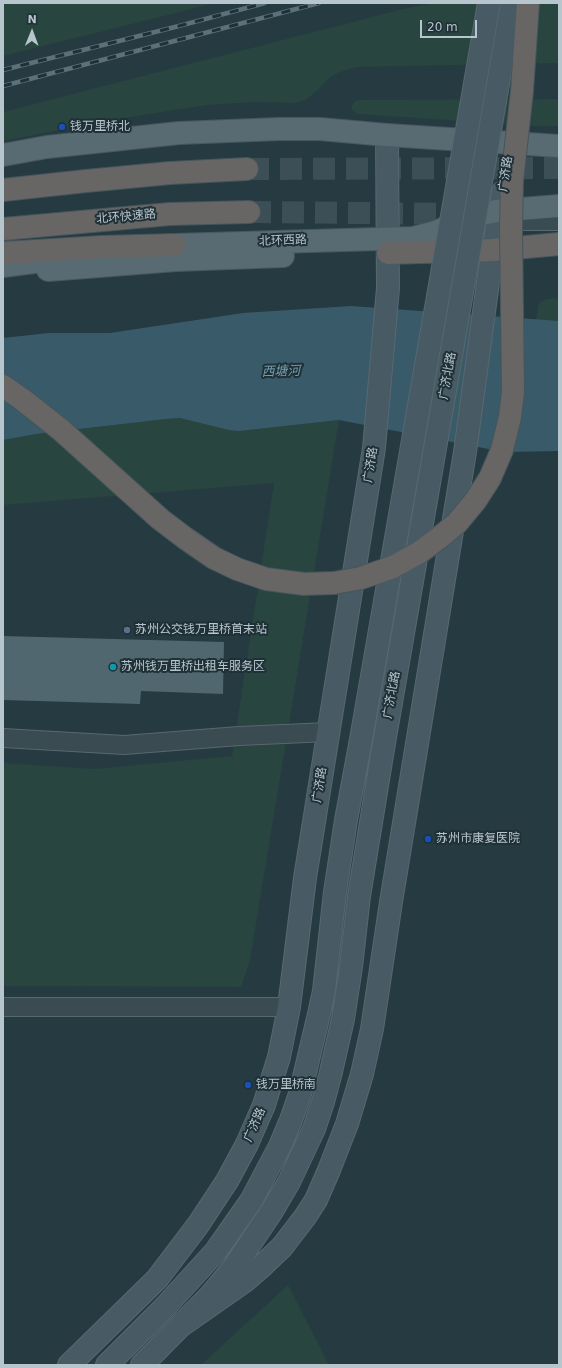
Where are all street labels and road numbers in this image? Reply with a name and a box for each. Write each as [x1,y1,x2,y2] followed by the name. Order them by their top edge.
[496,155,516,193] street label: 广济路
[95,207,157,227] street label: 北环快速路
[259,233,307,249] street label: 北环西路
[437,351,459,401] street label: 广济北路
[361,446,381,484] street label: 广济路
[381,670,403,720] street label: 广济北路
[310,766,330,804] street label: 广济路
[241,1106,269,1144] street label: 广济路

